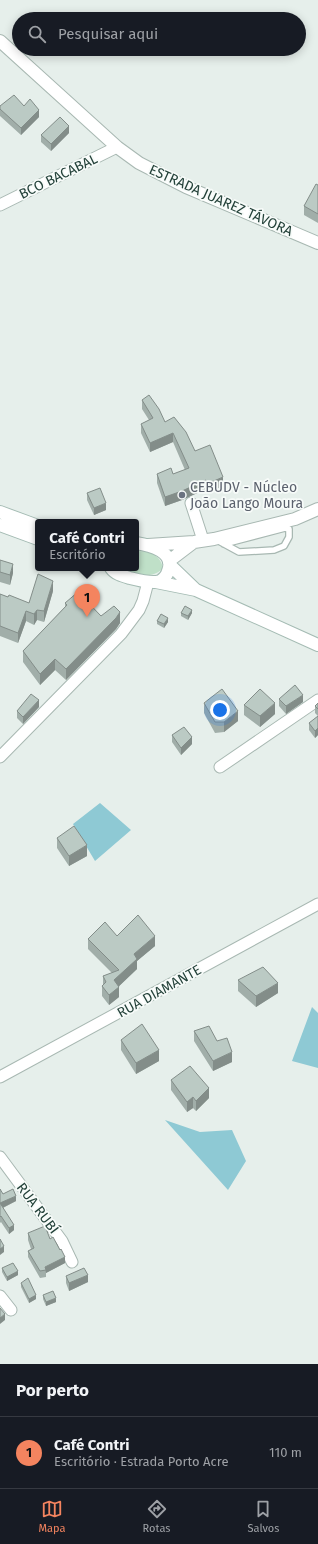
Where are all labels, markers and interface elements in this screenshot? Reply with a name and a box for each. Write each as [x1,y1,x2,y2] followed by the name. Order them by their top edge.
[12,12,306,56] search box
[26,23,48,45] icon: search
[58,25,158,43] text: Pesquisar aqui
[16,150,100,203] street label: BCO BACABAL
[146,160,296,240] street label: ESTRADA JUAREZ TÁVORA
[190,479,303,512] place label: CEBUDV - Núcleo João Lango Moura
[177,490,187,500] marker: CEBUDV - Núcleo João Lango Moura
[35,519,139,571] popup
[49,529,125,547] text: Café Contri
[49,547,105,562] text: Escritório
[74,584,100,617] pin: 1
[210,700,230,720] your location
[114,961,204,1022] street label: RUA DIAMANTE
[13,1179,63,1237] street label: RUA RUBÍ
[16,1380,89,1401] text: Por perto
[54,1436,130,1454] text: Café Contri
[26,1445,32,1460] text: 1
[269,1445,302,1460] text: 110 m
[54,1454,229,1469] text: Escritório · Estrada Porto Acre
[39,1498,66,1535] tab: Mapa
[143,1498,170,1535] tab: Rotas
[248,1498,279,1535] tab: Salvos

